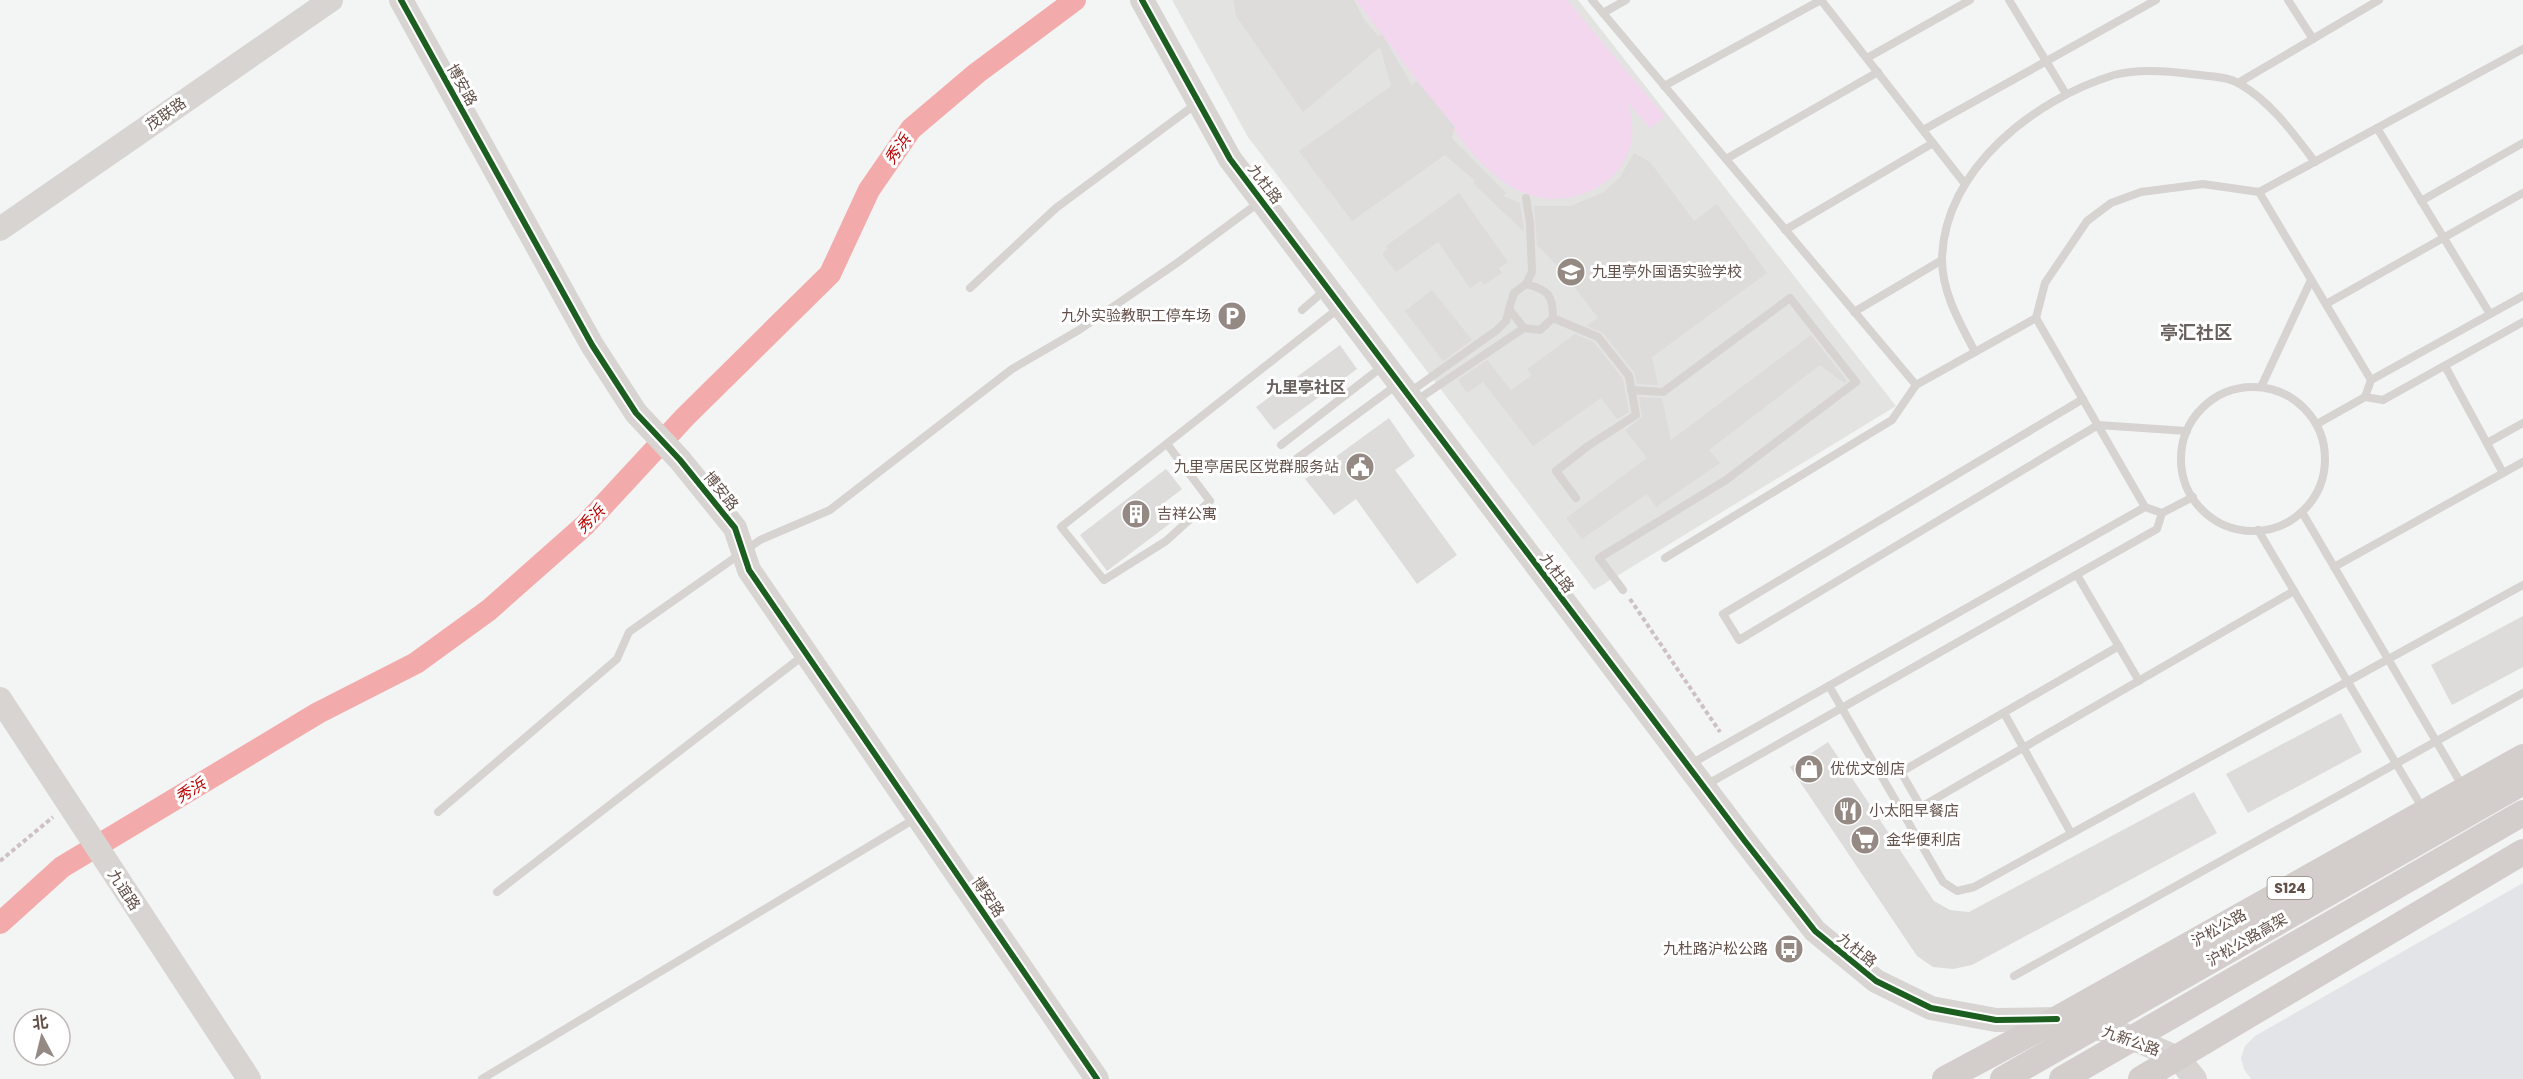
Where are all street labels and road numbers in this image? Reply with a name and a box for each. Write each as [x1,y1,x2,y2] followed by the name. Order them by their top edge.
[442,60,483,110] street label: 博安路
[141,92,190,135] street label: 茂联路
[1243,159,1287,208] street label: 九杜路
[699,467,744,515] street label: 博安路
[1535,548,1579,597] street label: 九杜路
[103,865,145,914] street label: 九谊路
[967,872,1010,921] street label: 博安路
[2268,877,2312,899] road number: S124
[2187,904,2250,951] street label: 沪松公路
[2203,908,2291,971] street label: 沪松公路高架
[1833,927,1881,972] street label: 九杜路
[2099,1020,2163,1061] street label: 九新公路

